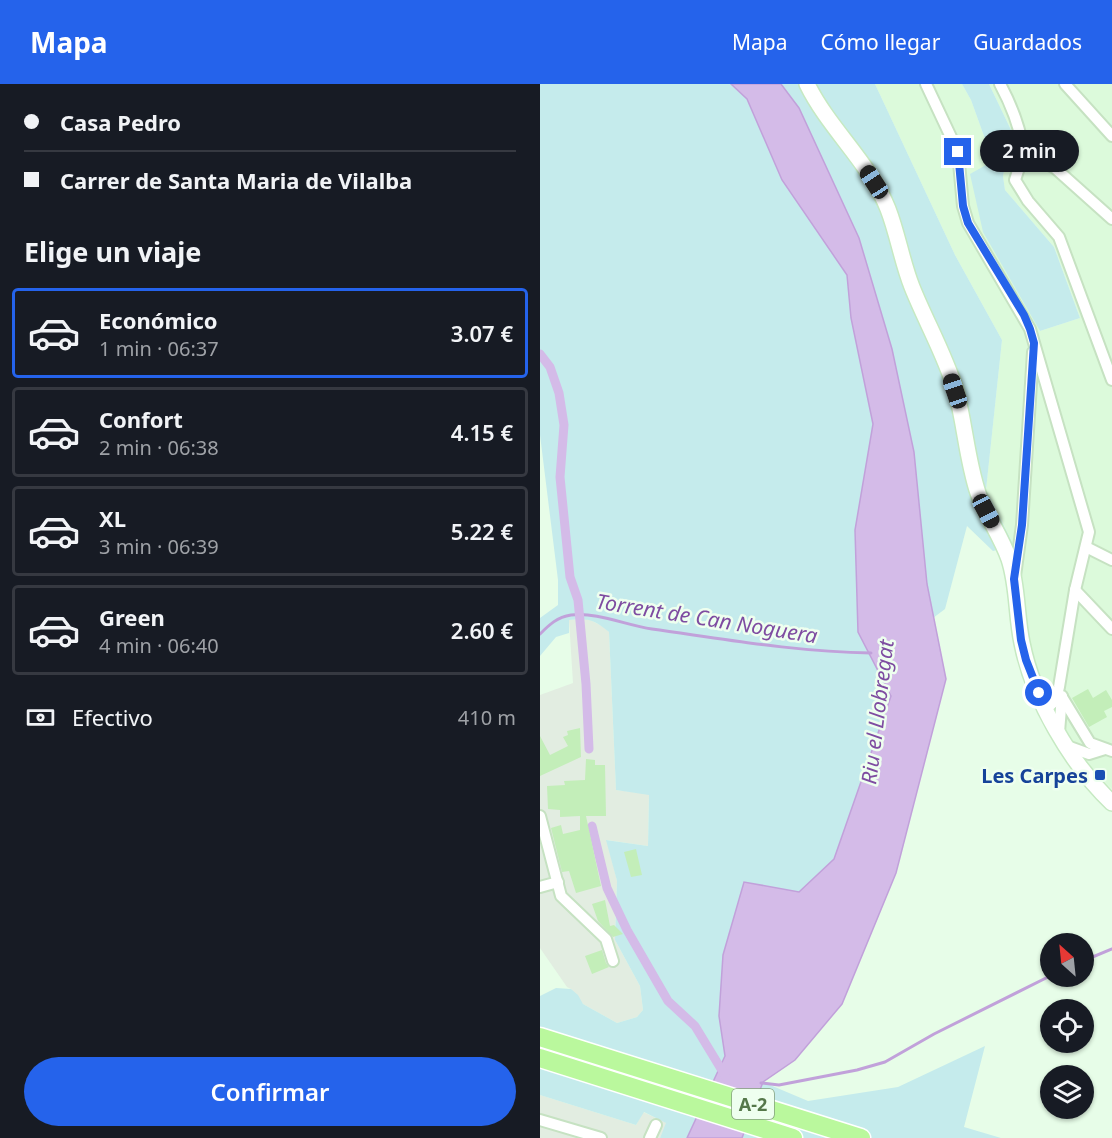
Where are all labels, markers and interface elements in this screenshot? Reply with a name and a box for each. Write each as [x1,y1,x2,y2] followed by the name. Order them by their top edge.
[30,23,108,61] text: Mapa
[732,28,787,56] text: Mapa
[820,28,940,56] text: Cómo llegar
[973,28,1082,56] text: Guardados
[60,107,181,137] text: Casa Pedro
[979,131,1078,173] callout: 2 min
[1002,137,1057,164] text: 2 min
[944,138,971,165] route end
[857,162,891,202] car
[60,165,412,195] text: Carrer de Santa Maria de Vilalba
[24,233,201,270] text: Elige un viaje
[99,305,218,335] text: Económico
[27,306,81,360] icon: car
[451,318,513,348] text: 3.07 €
[99,335,219,362] text: 1 min · 06:37
[941,371,969,411] car
[99,404,183,434] text: Confort
[27,405,81,459] icon: car
[451,417,513,447] text: 4.15 €
[99,434,219,461] text: 2 min · 06:38
[970,491,1002,531] car
[99,503,126,533] text: XL
[27,504,81,558] icon: car
[451,516,513,546] text: 5.22 €
[99,533,219,560] text: 3 min · 06:39
[594,587,820,649] water label: Torrent de Can Noguera
[99,602,165,632] text: Green
[27,603,81,657] icon: car
[451,615,513,645] text: 2.60 €
[99,632,219,659] text: 4 min · 06:40
[854,637,900,786] water label: Riu el Llobregat
[1025,679,1052,706] route start
[24,701,57,734] icon: cash
[72,702,153,732] text: Efectivo
[458,704,516,731] text: 410 m
[981,762,1088,789] place label: Les Carpes
[1093,768,1107,782] marker: Les Carpes
[1040,933,1094,987] north arrow
[1040,933,1094,1119] map controls
[1040,999,1094,1053] button: locate
[24,1057,516,1126] button: Confirmar
[1040,1065,1094,1119] button: layers
[732,1089,774,1119] road number: A-2

